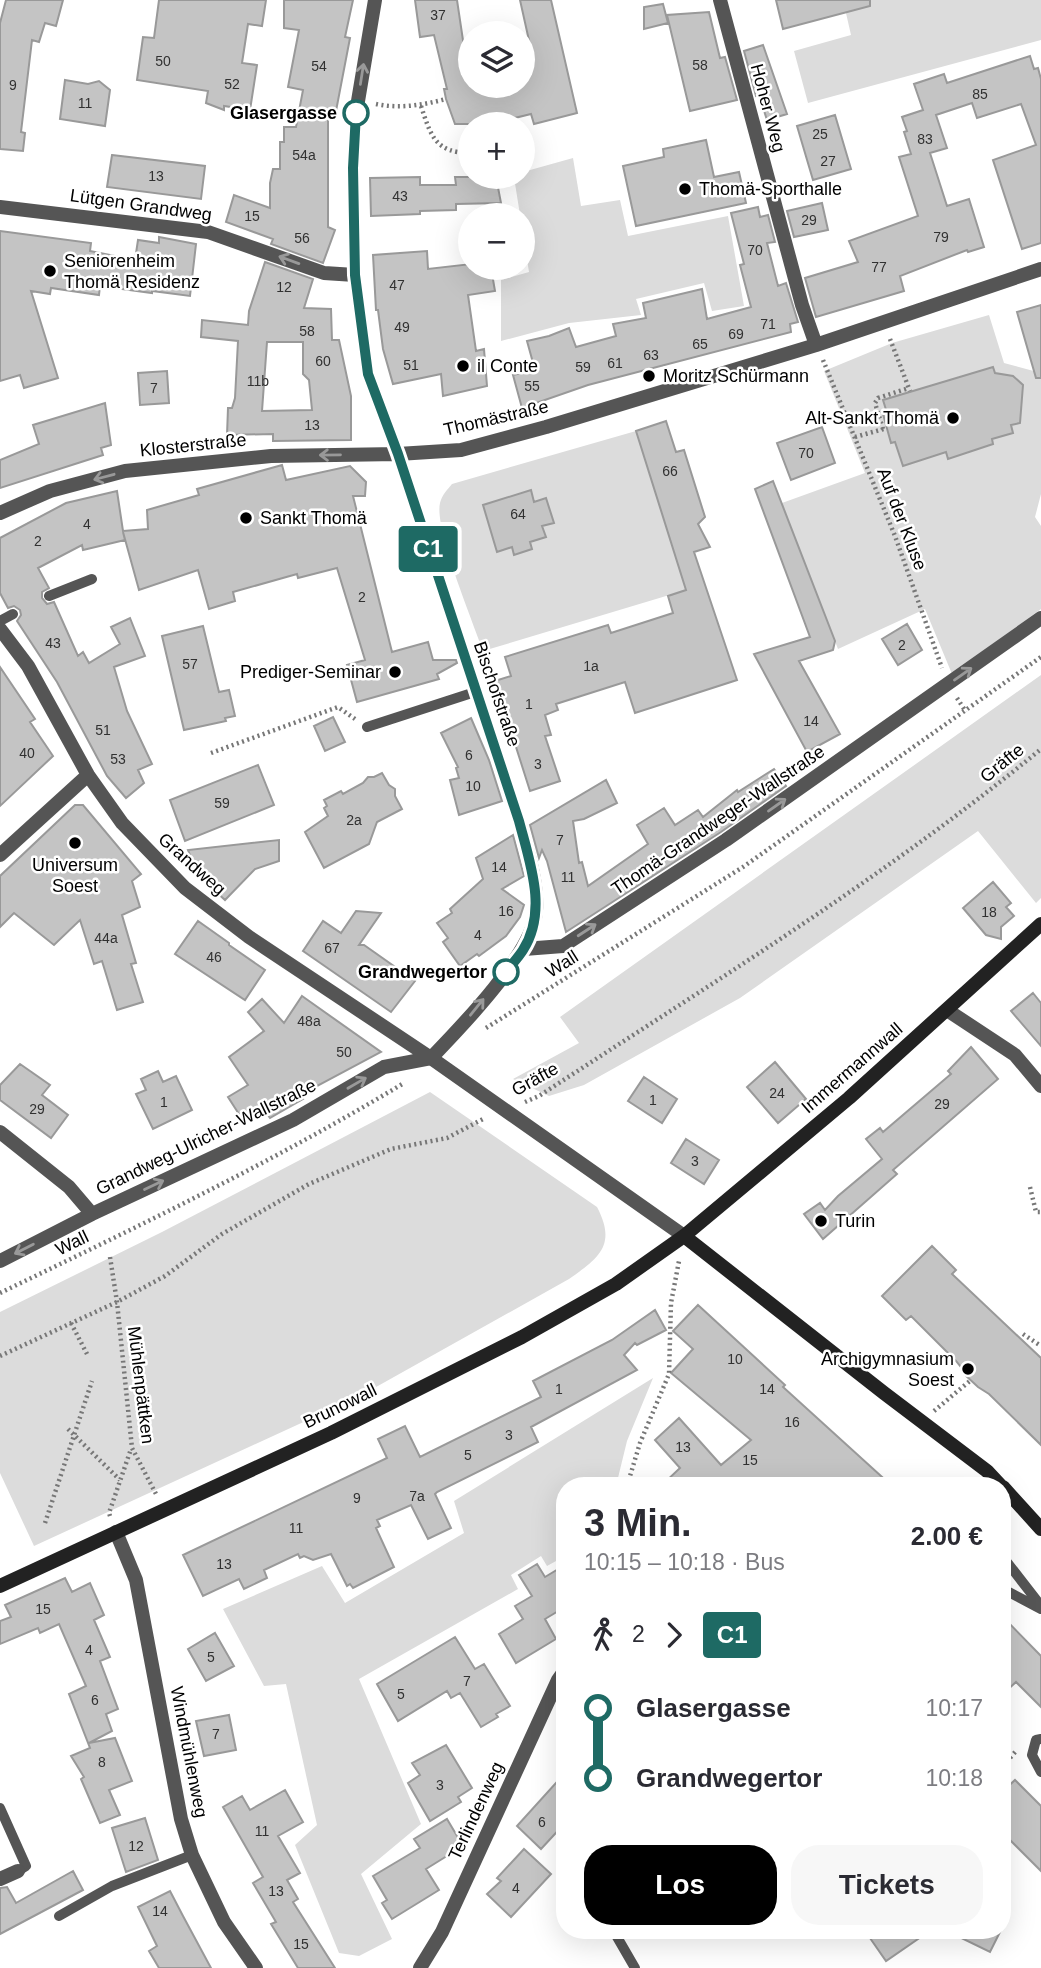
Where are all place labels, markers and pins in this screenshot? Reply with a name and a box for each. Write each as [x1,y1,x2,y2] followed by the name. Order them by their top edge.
[343,100,369,126] marker: Glasergasse
[230,103,337,123] place label: Glasergasse
[699,179,842,199] place label: Thomä-Sporthalle
[677,181,693,197] marker: Thomä-Sporthalle
[64,251,200,292] place label: Seniorenheim Thomä Residenz
[42,263,58,279] marker: Seniorenheim Thomä Residenz
[477,356,538,376] place label: il Conte
[455,358,471,374] marker: il Conte
[663,366,809,386] place label: Moritz Schürmann
[641,368,657,384] marker: Moritz Schürmann
[805,408,940,428] place label: Alt-Sankt Thomä
[945,410,961,426] marker: Alt-Sankt Thomä
[260,508,368,528] place label: Sankt Thomä
[238,510,254,526] marker: Sankt Thomä
[240,662,381,682] place label: Prediger-Seminar
[387,664,403,680] marker: Prediger-Seminar
[67,835,83,851] marker: Universum Soest
[32,855,118,896] place label: Universum Soest
[493,959,519,985] marker: Grandwegertor
[358,962,487,982] place label: Grandwegertor
[835,1211,875,1231] place label: Turin
[813,1213,829,1229] marker: Turin
[821,1349,954,1390] place label: Archigymnasium Soest
[960,1361,976,1377] marker: Archigymnasium Soest

